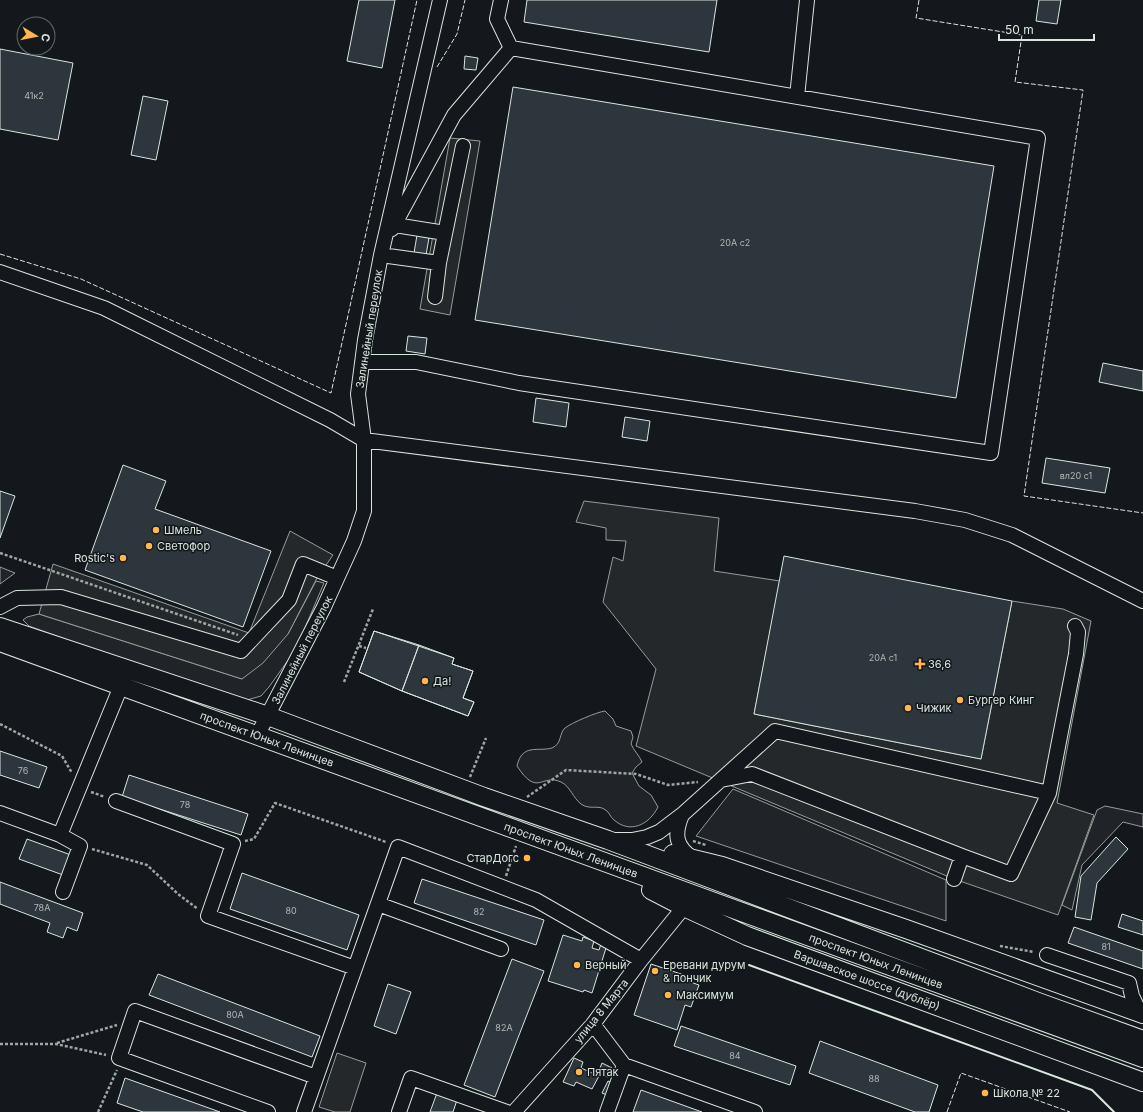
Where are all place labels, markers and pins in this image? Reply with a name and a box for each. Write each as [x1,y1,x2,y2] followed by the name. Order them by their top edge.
[164,523,202,537] place label: Шмель
[151,525,161,535] marker: Шмель
[157,539,210,553] place label: Светофор
[144,541,154,551] marker: Светофор
[74,551,115,565] place label: Rostic's
[118,553,128,563] marker: Rostic's
[928,657,951,671] place label: 36,6
[915,659,925,669] marker: 36,6
[433,674,451,688] place label: Да!
[420,676,430,686] marker: Да!
[968,693,1034,707] place label: Бургер Кинг
[955,695,965,705] marker: Бургер Кинг
[916,701,952,715] place label: Чижик
[903,703,913,713] marker: Чижик
[466,851,519,865] place label: СтарДогс
[522,853,532,863] marker: СтарДогс
[585,958,626,972] place label: Верный
[663,958,746,985] place label: Еревани дурум & пончик
[572,960,582,970] marker: Верный
[650,966,660,976] marker: Еревани дурум & пончик
[676,988,734,1002] place label: Максимум
[663,990,673,1000] marker: Максимум
[587,1065,619,1079] place label: Пятак
[574,1067,584,1077] marker: Пятак
[993,1086,1060,1100] place label: Школа № 22
[980,1088,990,1098] marker: Школа № 22

